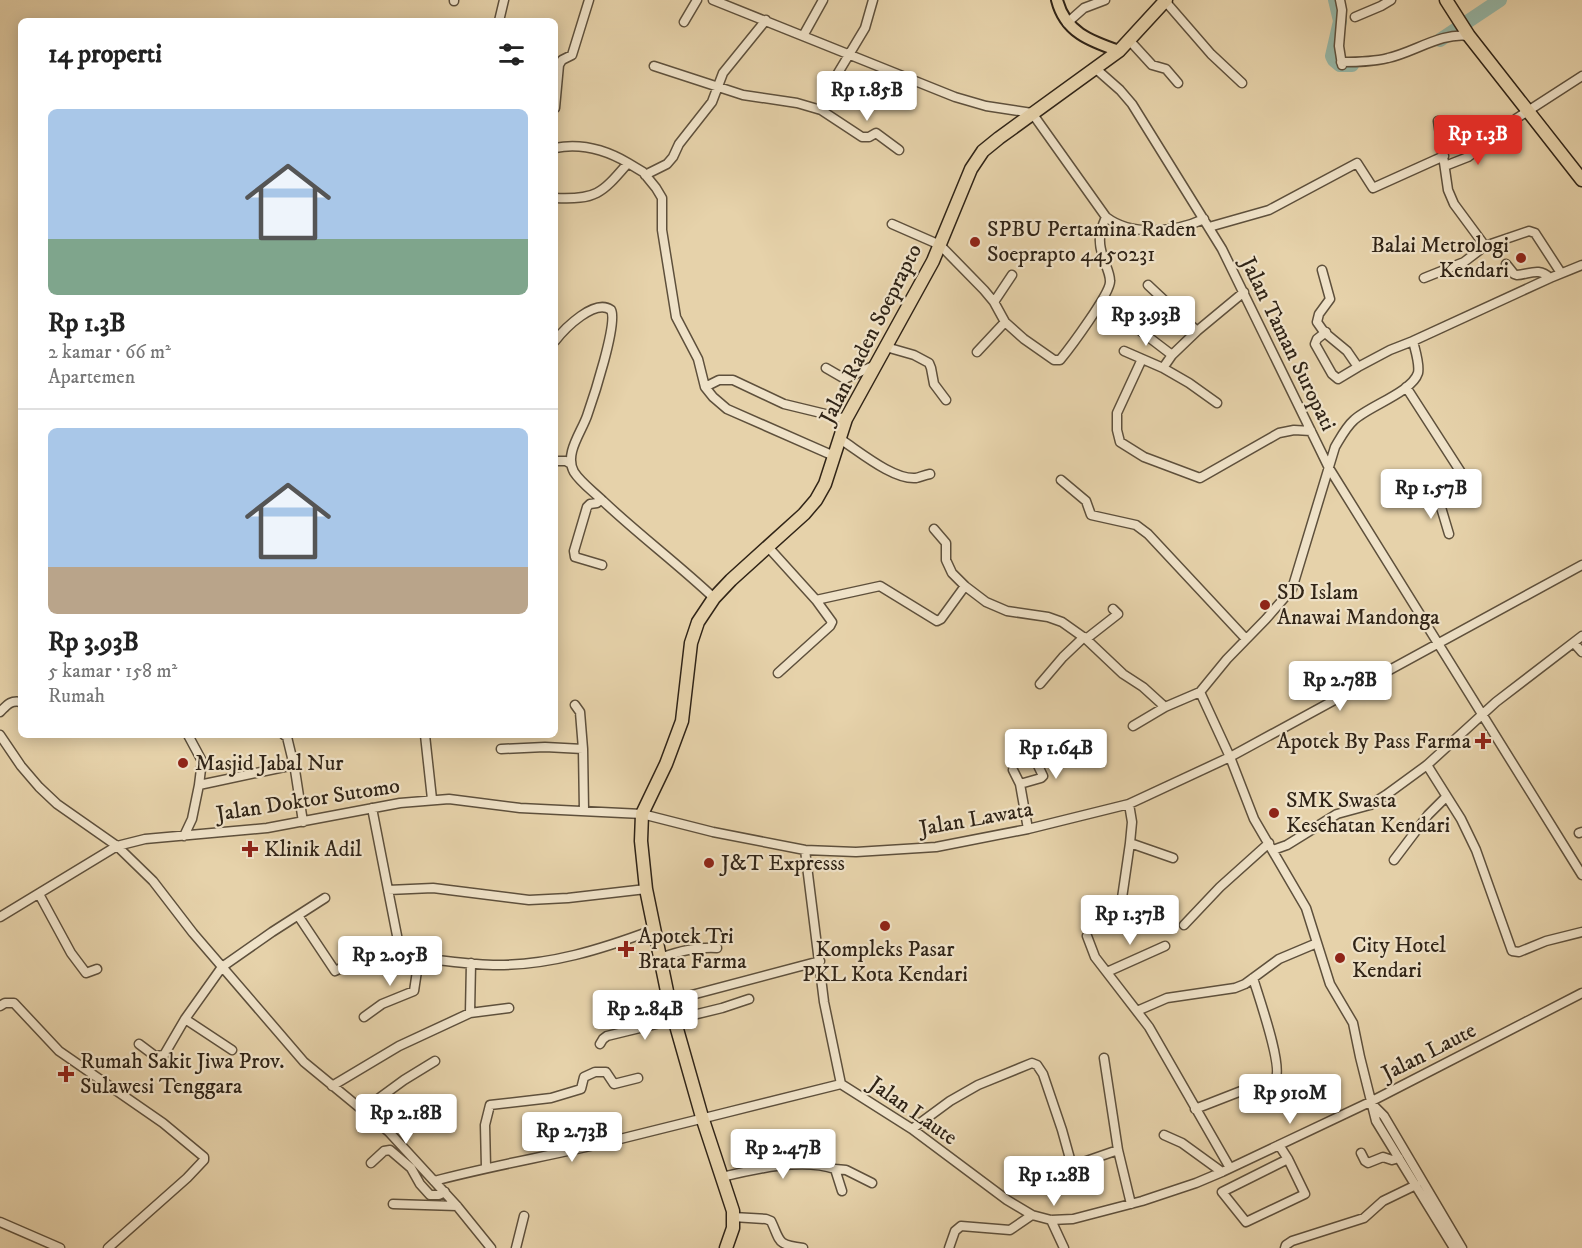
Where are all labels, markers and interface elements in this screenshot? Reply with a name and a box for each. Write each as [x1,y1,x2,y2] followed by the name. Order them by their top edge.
[48,38,162,71] text: 14 properti
[495,38,528,71] icon: filters
[805,71,929,122] pin: Rp 1.85B
[831,78,903,103] text: Rp 1.85B
[1423,115,1533,166] pin: Rp 1.3B
[1448,122,1508,147] text: Rp 1.3B
[234,148,342,256] icon: home
[987,216,1197,268] place label: SPBU Pertamina Raden Soeprapto 4450231
[1371,232,1509,284] place label: Balai Metrologi Kendari
[968,235,982,249] marker: SPBU Pertamina Raden Soeprapto 4450231
[813,239,928,430] street label: Jalan Raden Soeprapto
[1233,251,1342,435] street label: Jalan Taman Suropati
[1514,251,1528,265] marker: Balai Metrologi Kendari
[1084,296,1208,347] pin: Rp 3.93B
[1111,303,1181,328] text: Rp 3.93B
[48,307,126,340] text: Rp 1.3B
[48,340,171,365] text: 2 kamar · 66 m²
[48,365,135,390] text: Apartemen
[234,467,342,575] icon: home
[1369,469,1493,520] pin: Rp 1.57B
[1395,476,1467,501] text: Rp 1.57B
[1277,579,1440,631] place label: SD Islam Anawai Mandonga
[1258,598,1272,612] marker: SD Islam Anawai Mandonga
[48,626,139,659] text: Rp 3.93B
[48,659,177,684] text: 5 kamar · 158 m²
[1278,661,1402,712] pin: Rp 2.78B
[1303,668,1377,693] text: Rp 2.78B
[48,684,105,709] text: Rumah
[1277,728,1472,755] place label: Apotek By Pass Farma
[994,729,1118,780] pin: Rp 1.64B
[1476,734,1490,748] marker: Apotek By Pass Farma
[1019,736,1093,761] text: Rp 1.64B
[195,750,344,777] place label: Masjid Jabal Nur
[176,756,190,770] marker: Masjid Jabal Nur
[212,772,402,828] street label: Jalan Doktor Sutomo
[1286,787,1450,839] place label: SMK Swasta Kesehatan Kendari
[915,796,1035,843] street label: Jalan Lawata
[1267,806,1281,820] marker: SMK Swasta Kesehatan Kendari
[264,836,362,863] place label: Klinik Adil
[241,840,259,858] marker: Klinik Adil
[719,850,845,877] place label: J&T Expresss
[702,856,716,870] marker: J&T Expresss
[1068,895,1192,946] pin: Rp 1.37B
[1095,902,1165,927] text: Rp 1.37B
[878,919,892,933] marker: Kompleks Pasar PKL Kota Kendari
[638,923,747,975] place label: Apotek Tri Brata Farma
[1352,932,1446,984] place label: City Hotel Kendari
[328,936,452,987] pin: Rp 2.05B
[802,936,968,988] place label: Kompleks Pasar PKL Kota Kendari
[619,942,633,956] marker: Apotek Tri Brata Farma
[352,943,428,968] text: Rp 2.05B
[1333,951,1347,965] marker: City Hotel Kendari
[583,990,707,1041] pin: Rp 2.84B
[607,997,683,1022] text: Rp 2.84B
[1376,1017,1480,1088] street label: Jalan Laute
[80,1048,285,1100] place label: Rumah Sakit Jiwa Prov. Sulawesi Tenggara
[57,1065,75,1083] marker: Rumah Sakit Jiwa Prov. Sulawesi Tenggara
[862,1070,962,1151] street label: Jalan Laute
[1235,1074,1345,1125] pin: Rp 910M
[1253,1081,1327,1106] text: Rp 910M
[344,1094,468,1145] pin: Rp 2.18B
[370,1101,442,1126] text: Rp 2.18B
[510,1112,634,1163] pin: Rp 2.73B
[536,1119,608,1144] text: Rp 2.73B
[721,1129,845,1180] pin: Rp 2.47B
[745,1136,821,1161] text: Rp 2.47B
[992,1156,1116,1207] pin: Rp 1.28B
[1018,1163,1090,1188] text: Rp 1.28B

